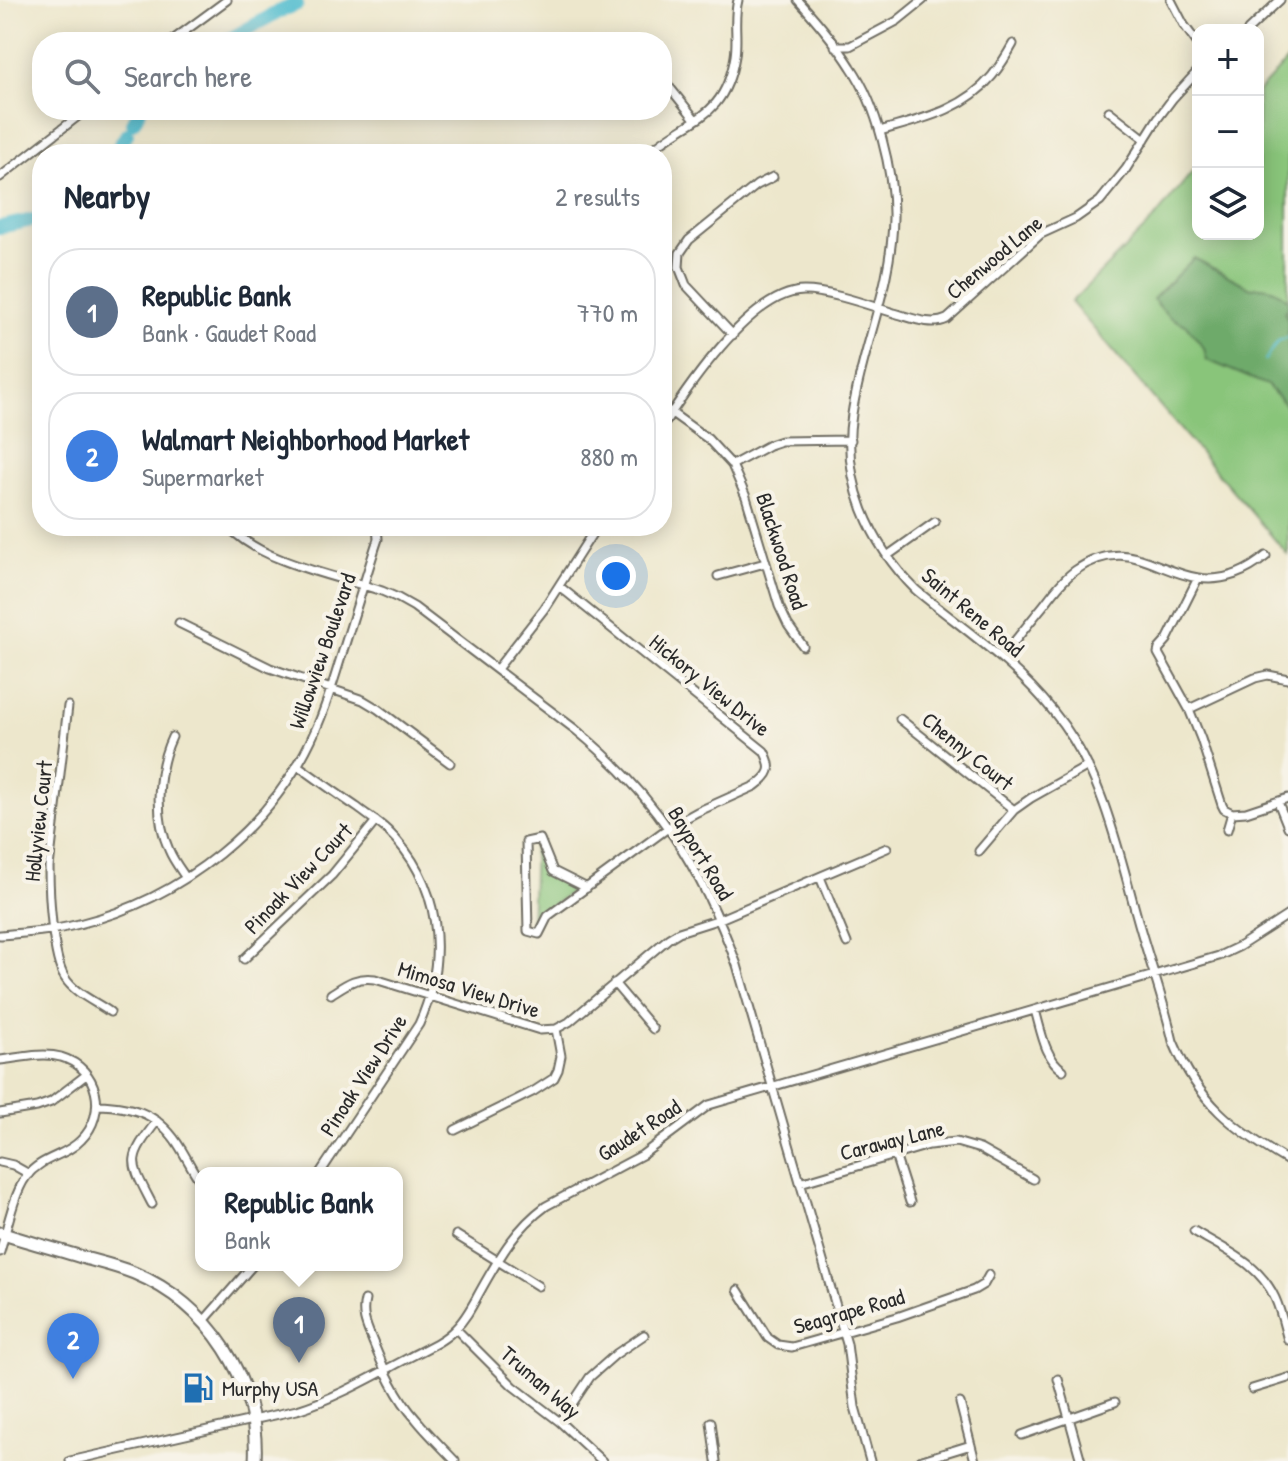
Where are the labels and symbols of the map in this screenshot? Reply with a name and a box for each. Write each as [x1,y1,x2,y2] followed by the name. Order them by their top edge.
[940,208,1049,306] street label: Chenwood Lane
[749,489,815,614] street label: Blackwood Road
[596,556,636,596] your location
[916,560,1031,664] street label: Saint Rene Road
[281,569,363,733] street label: Willowview Boulevard
[643,627,777,743] street label: Hickory View Drive
[916,705,1021,798] street label: Chenny Court
[17,759,59,883] street label: Hollyview Court
[661,800,741,906] street label: Bayport Road
[237,815,359,940] street label: Pinoak View Court
[394,953,544,1025] street label: Mimosa View Drive
[312,1008,414,1142] street label: Pinoak View Drive
[591,1092,687,1168] street label: Gaudet Road
[837,1113,948,1167] street label: Caraway Lane
[790,1281,908,1341] street label: Seagrape Road
[273,1297,325,1363] pin: 1
[47,1313,99,1379] pin: 2
[494,1339,588,1425] street label: Truman Way
[181,1371,215,1405] fuel station icon: Murphy USA
[222,1373,319,1403] place label: Murphy USA

